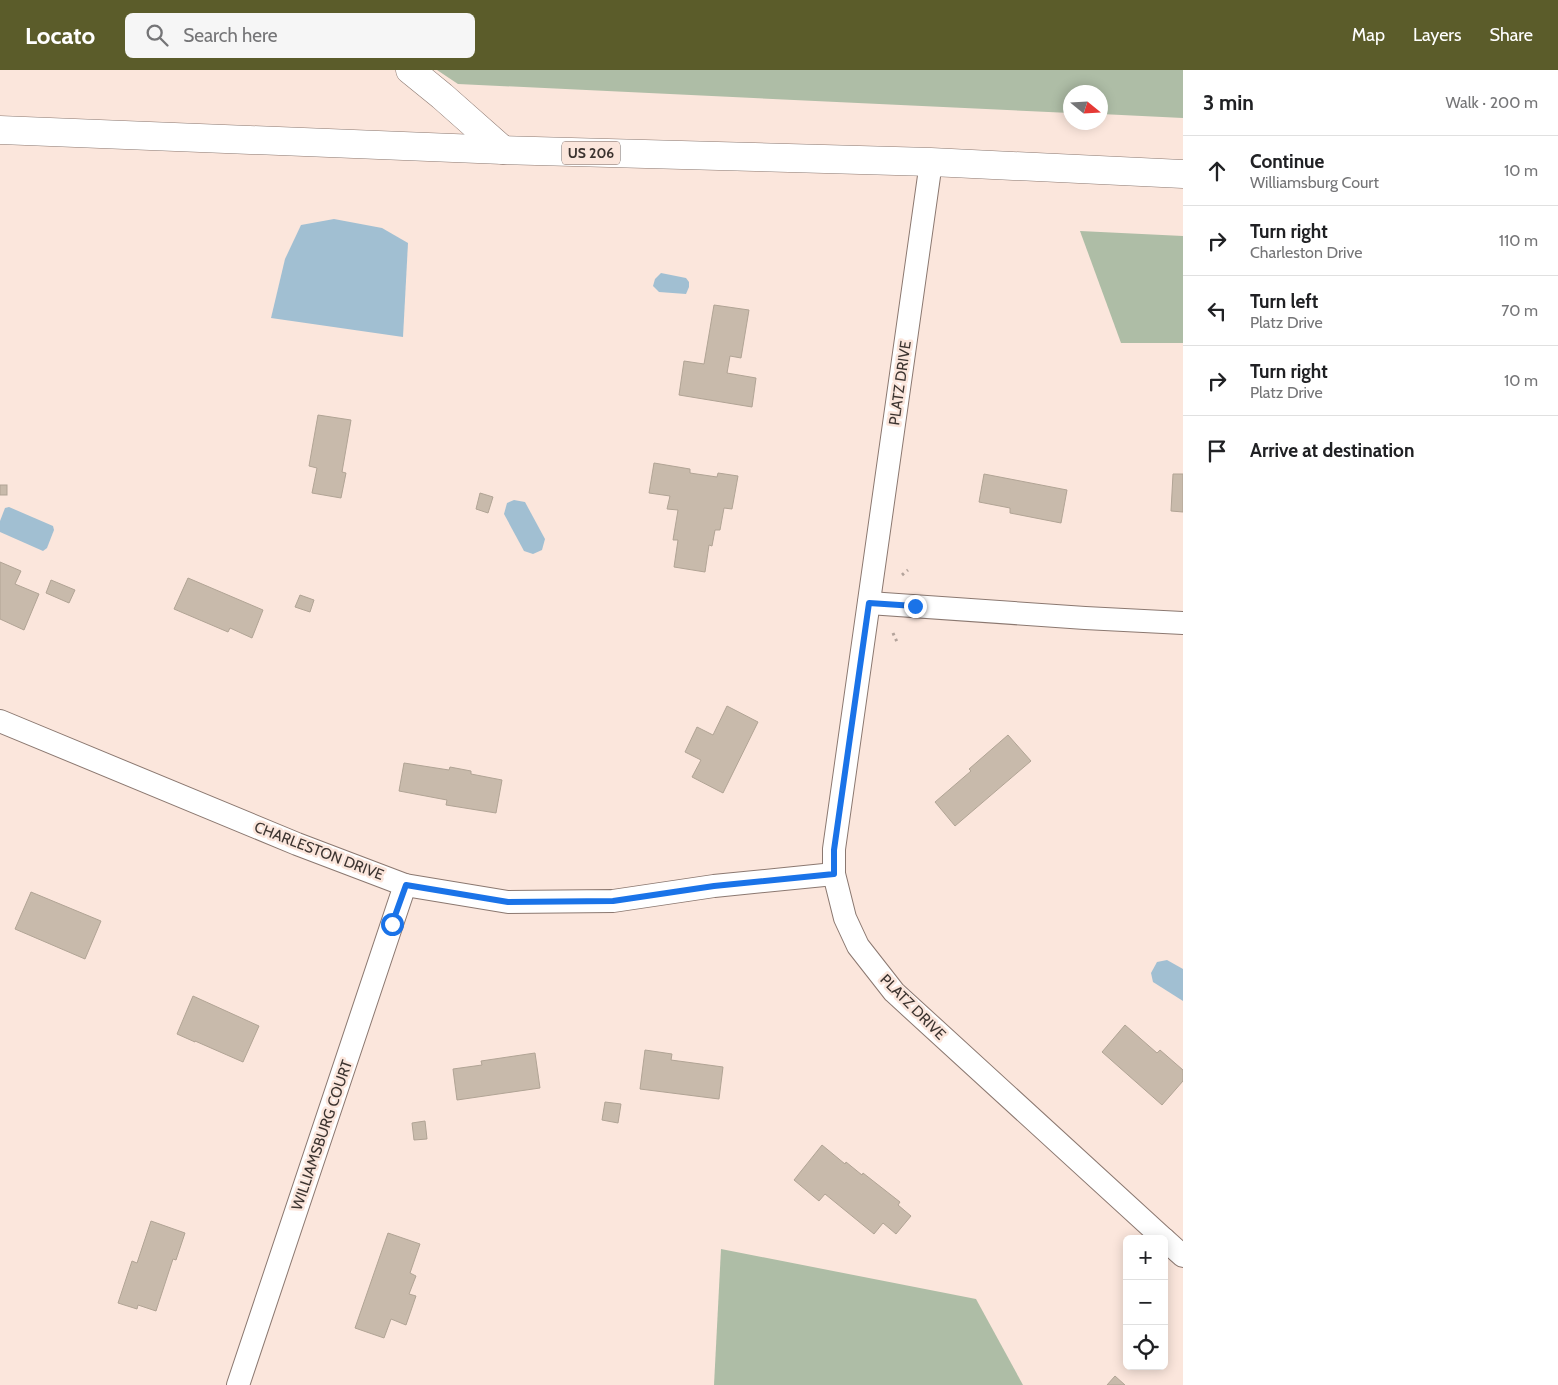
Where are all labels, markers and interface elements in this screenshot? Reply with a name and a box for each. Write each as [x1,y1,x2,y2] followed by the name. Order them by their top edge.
[125,13,475,58] search box
[25,21,95,50] text: Locato
[143,21,171,49] icon: search
[183,24,278,47] text: Search here
[1352,24,1385,46] text: Map
[1413,24,1462,46] text: Layers
[1490,24,1533,46] text: Share
[1063,85,1108,130] north arrow
[1203,90,1254,115] text: 3 min
[1446,93,1538,112] text: Walk · 200 m
[562,142,620,165] road number: US 206
[1250,150,1324,173] text: Continue
[1203,157,1231,185] icon: ahead
[1504,161,1538,180] text: 10 m
[1250,173,1379,192] text: Williamsburg Court
[1250,220,1328,243] text: Turn right
[1203,227,1231,255] icon: right
[1499,231,1538,250] text: 110 m
[1250,243,1362,262] text: Charleston Drive
[1250,290,1318,313] text: Turn left
[1203,297,1231,325] icon: left
[1501,301,1538,320] text: 70 m
[1250,313,1323,332] text: Platz Drive
[885,339,915,427] street label: PLATZ DRIVE
[1250,360,1328,383] text: Turn right
[1203,367,1231,395] icon: right
[1504,371,1538,390] text: 10 m
[1250,383,1323,402] text: Platz Drive
[1203,437,1231,465] icon: arrive
[1250,439,1414,462] text: Arrive at destination
[904,595,927,618] route end
[252,818,386,884] street label: CHARLESTON DRIVE
[381,913,404,936] route start
[876,970,950,1044] street label: PLATZ DRIVE
[288,1058,356,1212] street label: WILLIAMSBURG COURT
[1123,1235,1168,1370] map controls
[1123,1235,1168,1280] button: +
[1123,1280,1168,1325] button: −
[1123,1325,1168,1370] button: locate

